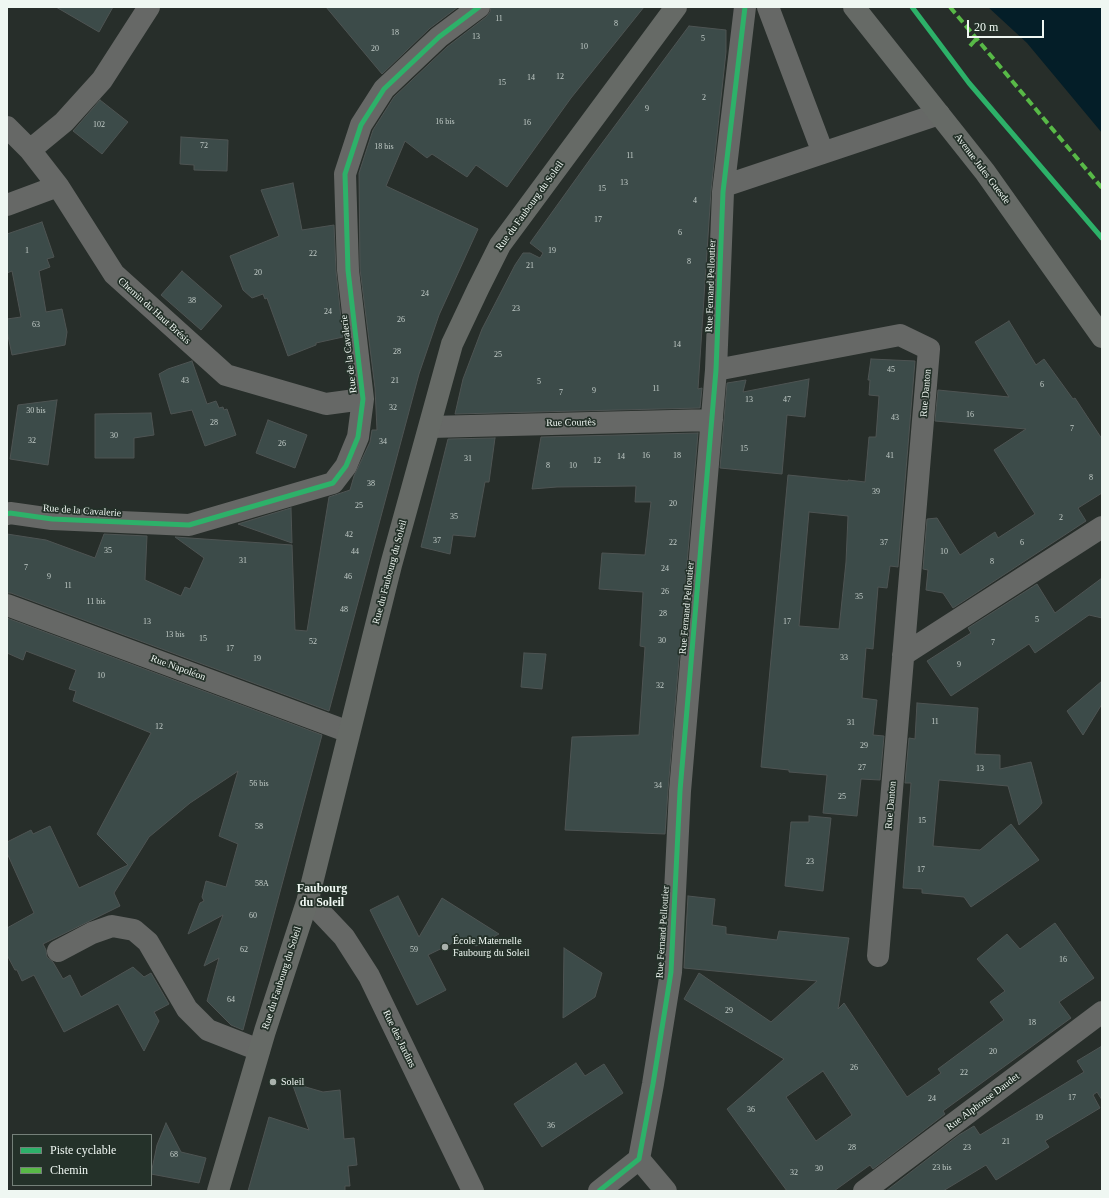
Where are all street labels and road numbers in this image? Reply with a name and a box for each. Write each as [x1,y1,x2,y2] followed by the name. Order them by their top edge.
[952,131,1012,207] street label: Avenue Jules Guesde
[494,159,566,253] street label: Rue du Faubourg du Soleil
[703,239,719,333] street label: Rue Fernand Pelloutier
[115,275,193,347] street label: Chemin du Haut Brésis
[338,314,360,394] street label: Rue de la Cavalerie
[918,369,934,417] street label: Rue Danton
[546,417,596,429] street label: Rue Courtès
[42,502,122,520] street label: Rue de la Cavalerie
[370,518,410,626] street label: Rue du Faubourg du Soleil
[677,561,697,655] street label: Rue Fernand Pelloutier
[149,653,207,683] street label: Rue Napoléon
[883,781,899,829] street label: Rue Danton
[654,885,672,979] street label: Rue Fernand Pelloutier
[260,925,304,1031] street label: Rue du Faubourg du Soleil
[380,1008,418,1070] street label: Rue des Jardins
[944,1071,1022,1133] street label: Rue Alphonse Daudet

